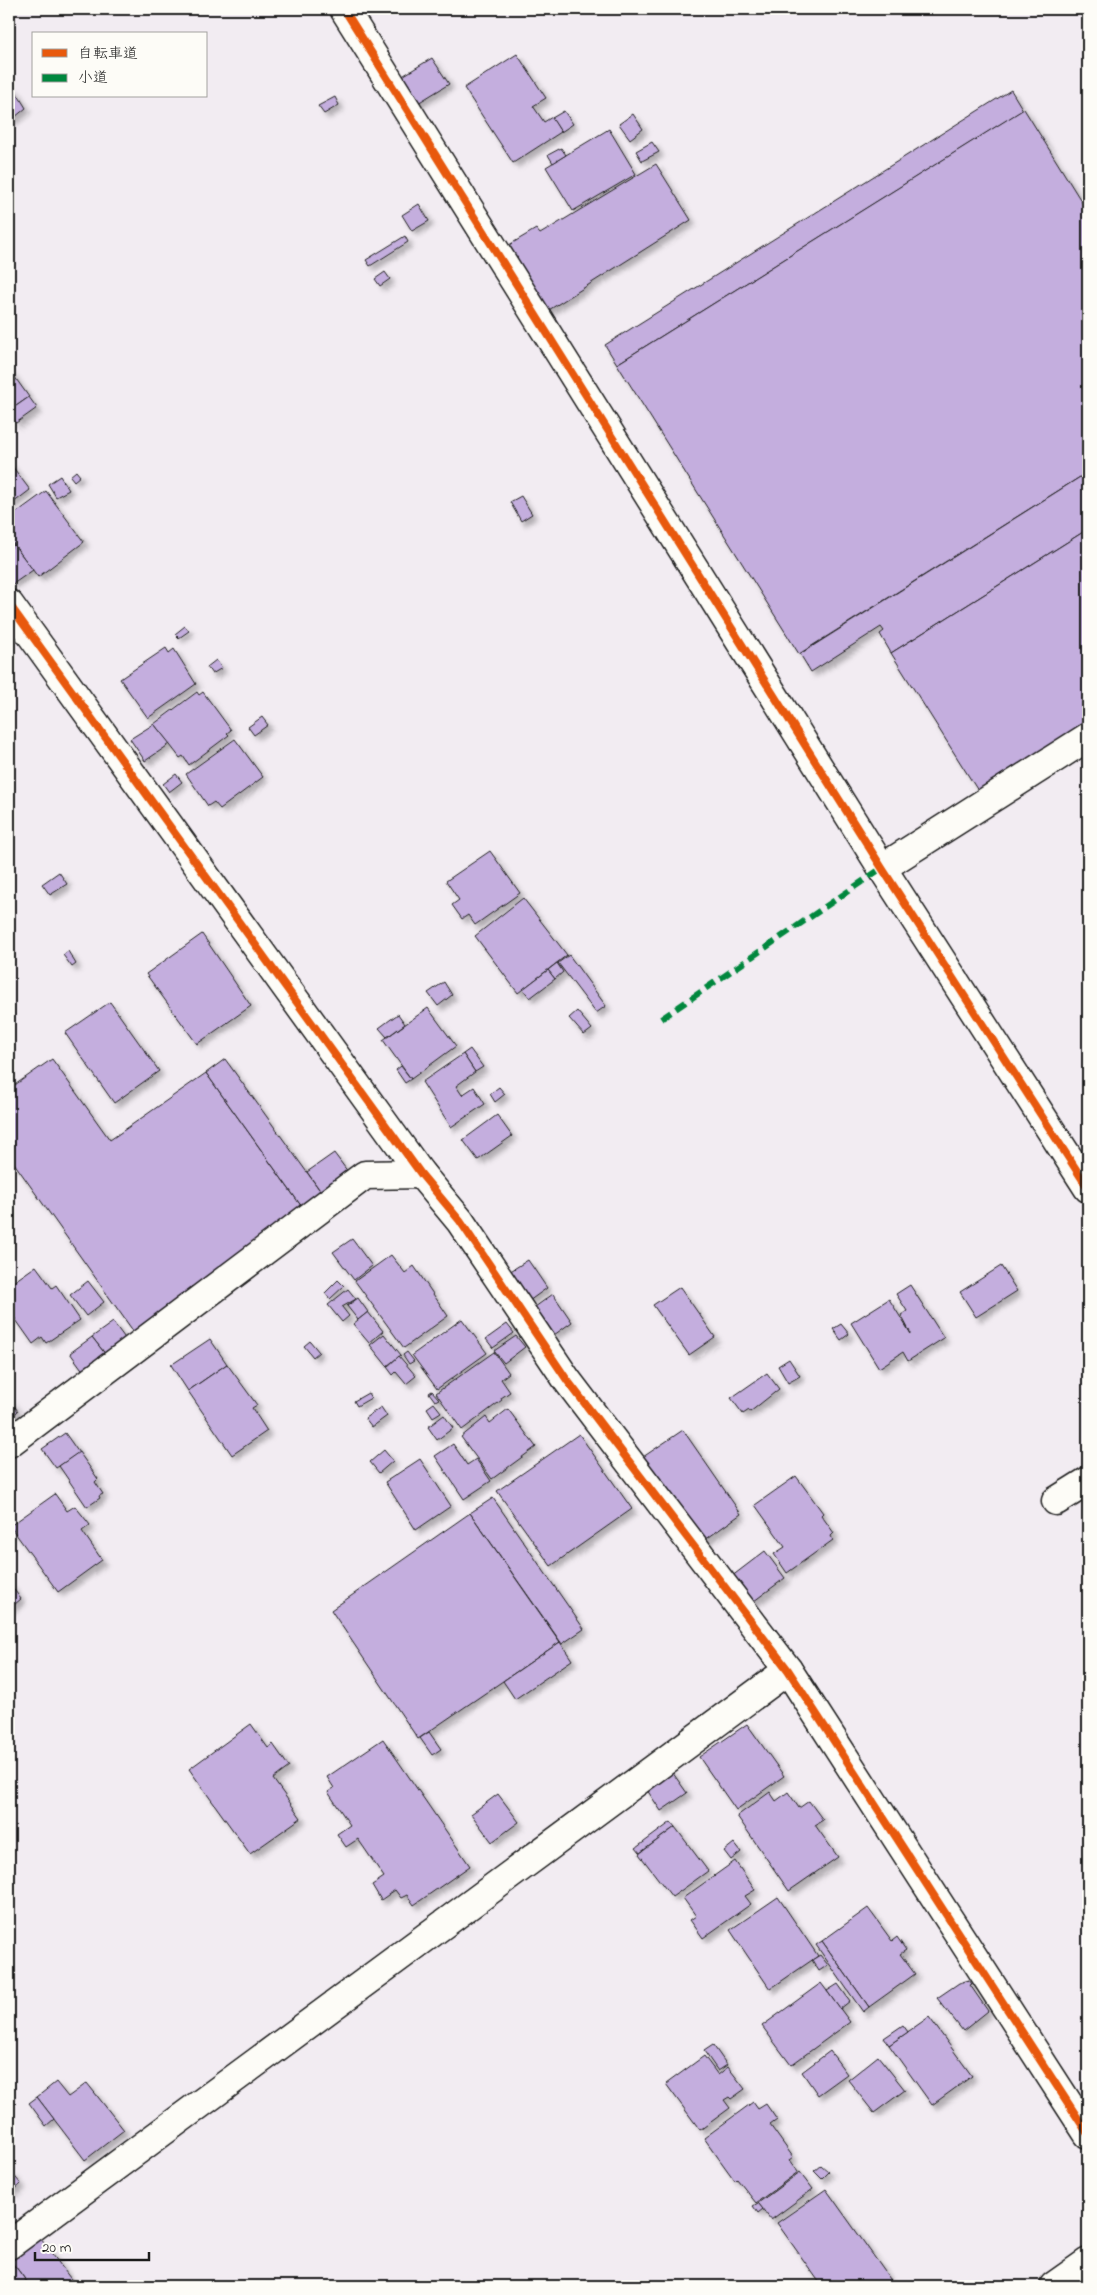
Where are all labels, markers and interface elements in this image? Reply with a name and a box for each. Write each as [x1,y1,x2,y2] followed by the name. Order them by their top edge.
[32,32,208,98] legend
[78,43,138,65] text: 自転車道
[78,67,108,89] text: 小道
[35,2230,149,2262] scale bar
[42,2237,72,2259] text: 20 m

